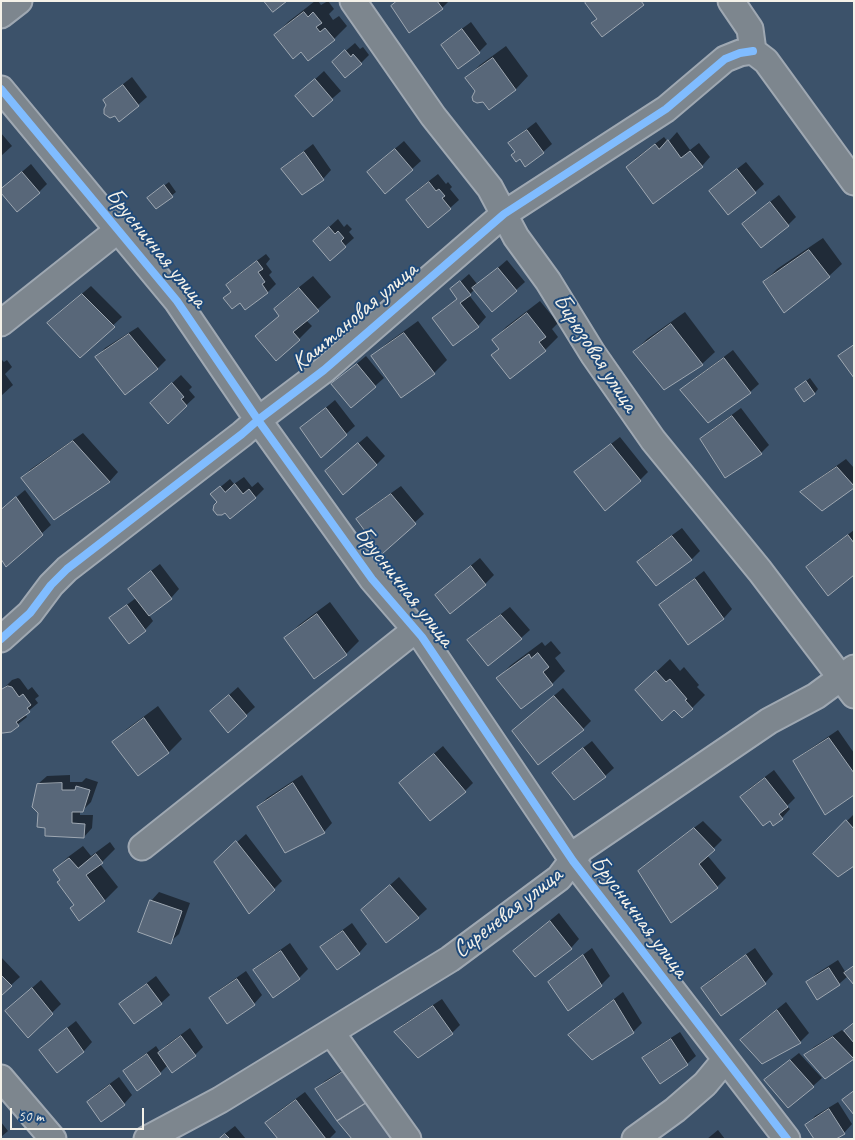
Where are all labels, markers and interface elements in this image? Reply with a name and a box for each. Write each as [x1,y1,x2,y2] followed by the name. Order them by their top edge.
[99,182,213,314] street label: Брусничная улица
[286,256,424,378] street label: Каштановая улица
[546,288,644,418] street label: Бирюзовая улица
[348,521,460,653] street label: Брусничная улица
[584,850,694,984] street label: Брусничная улица
[447,861,569,965] street label: Сиреневая улица
[12,1098,146,1130] scale bar
[18,1107,44,1126] text: 50 m

